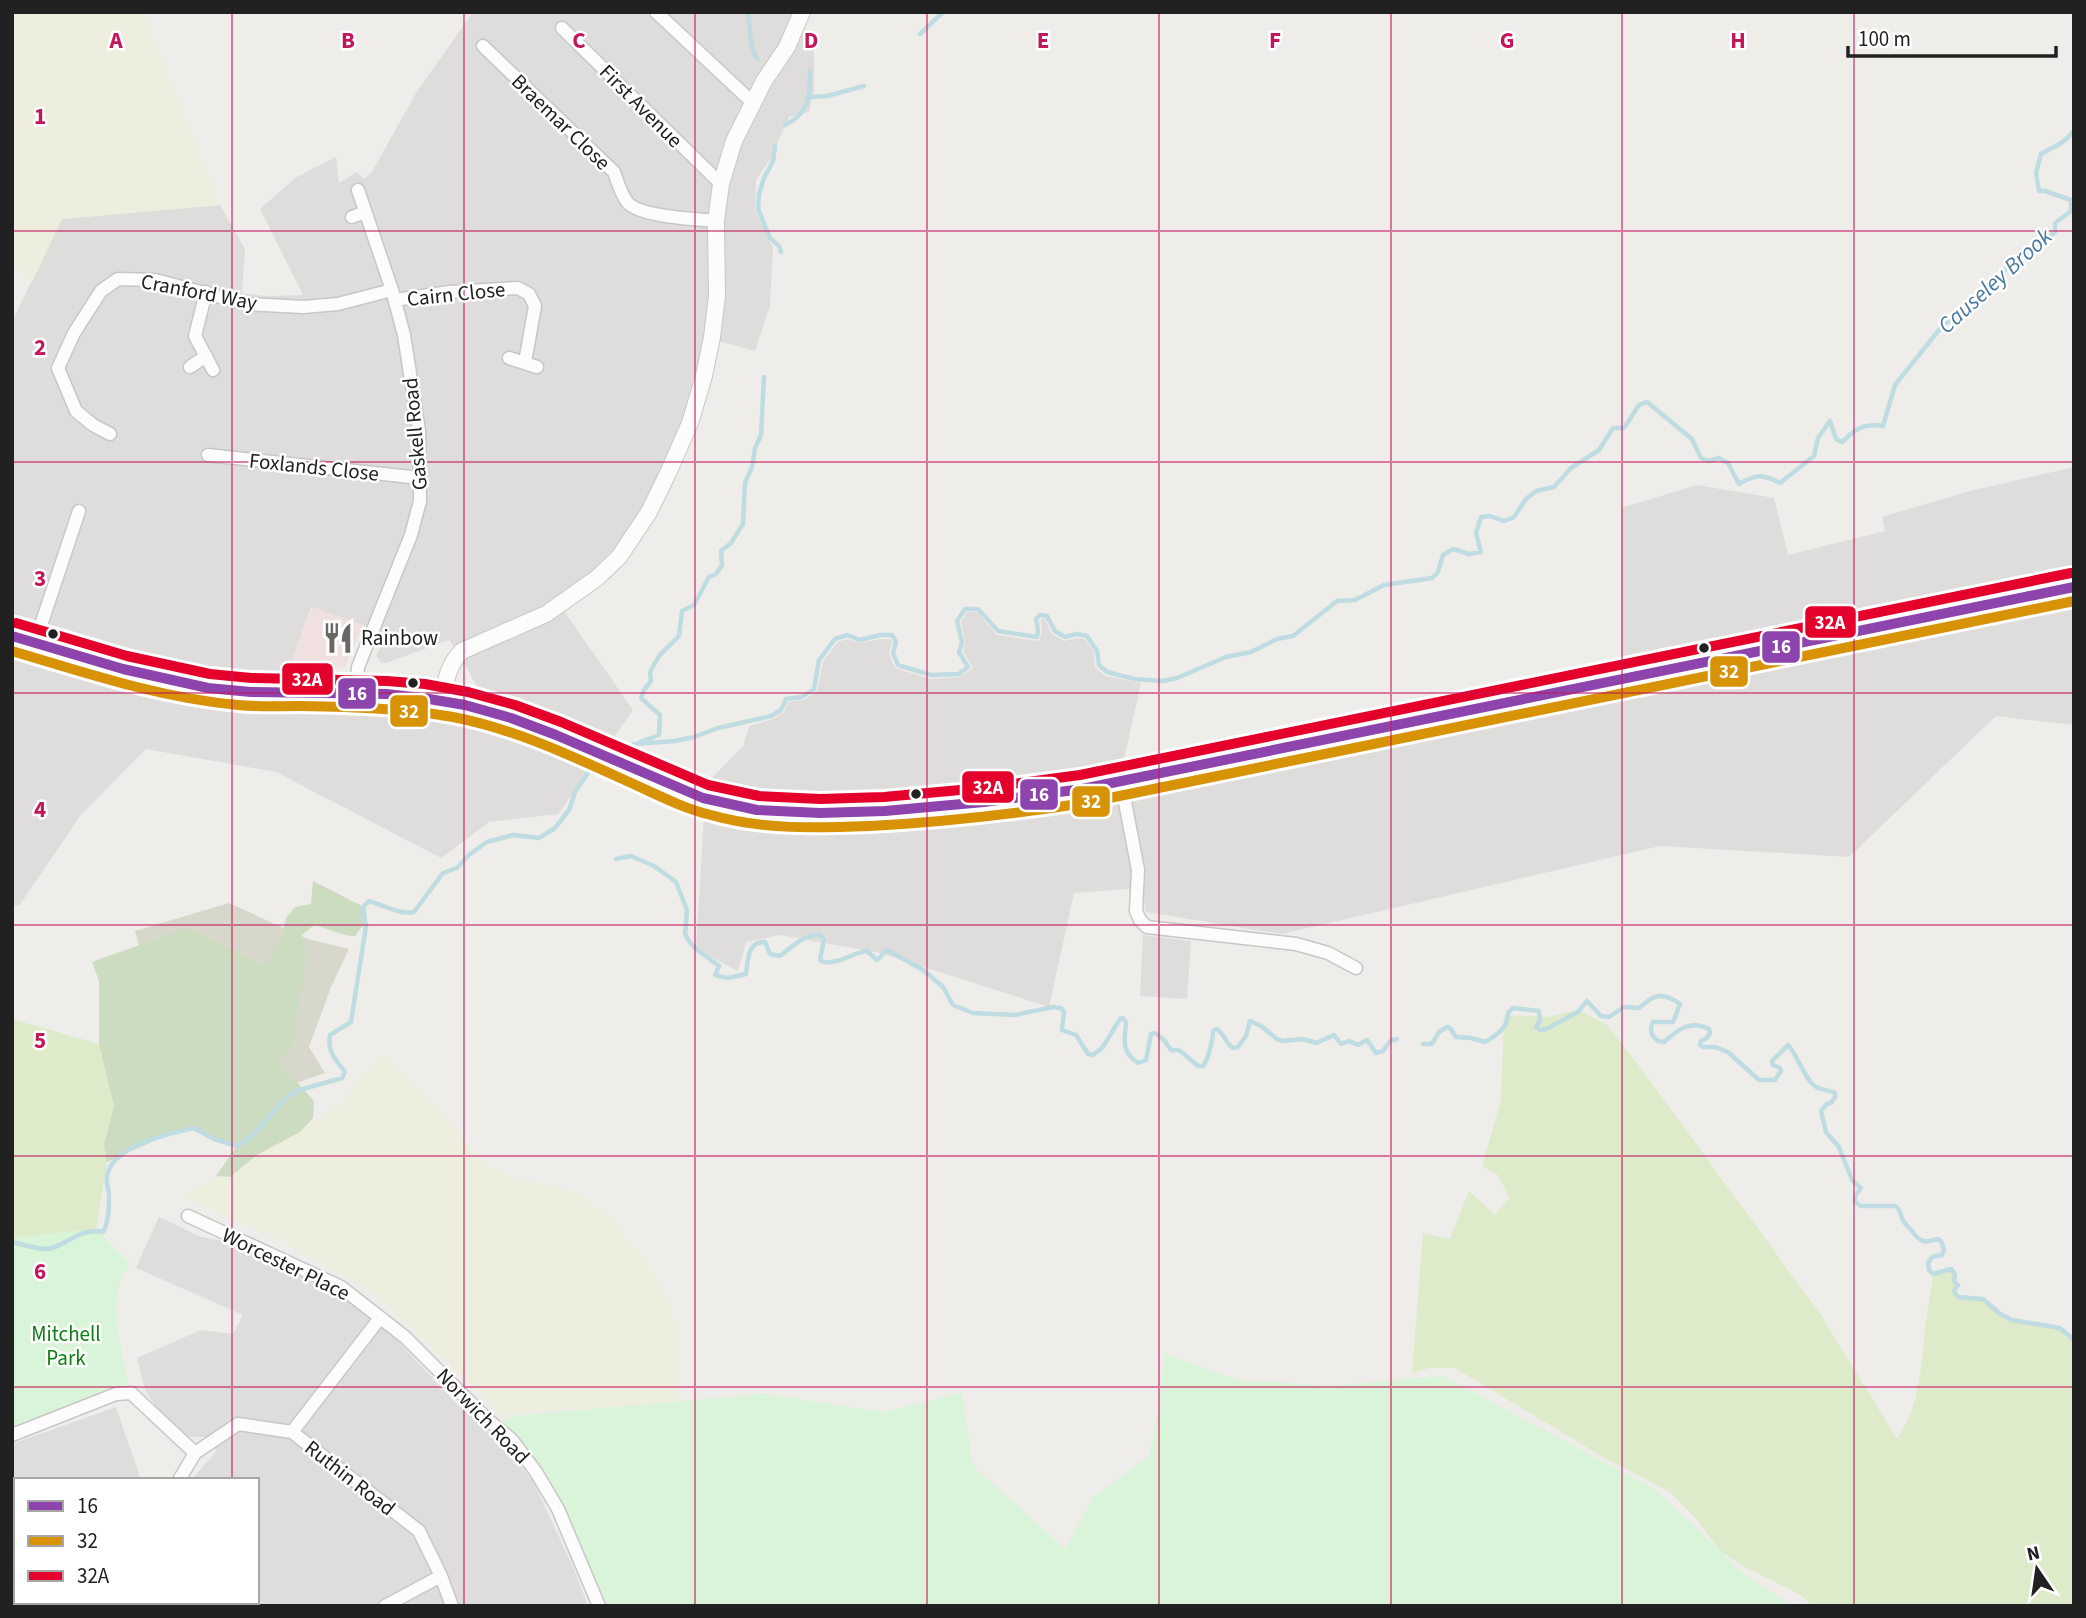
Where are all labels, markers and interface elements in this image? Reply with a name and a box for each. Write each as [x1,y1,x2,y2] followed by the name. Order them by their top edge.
[1848,14,2056,58] scale bar
[108,24,123,57] text: A
[341,24,355,57] text: B
[572,24,586,57] text: C
[804,24,818,57] text: D
[1037,24,1049,57] text: E
[1269,24,1281,57] text: F
[1500,24,1514,57] text: G
[1730,24,1746,57] text: H
[1858,24,1911,54] text: 100 m
[593,58,689,154] street label: First Avenue
[505,67,617,177] street label: Braemar Close
[34,100,46,133] text: 1
[1930,220,2060,341] water label: Causeley Brook
[138,266,260,318] street label: Cranford Way
[405,274,507,314] street label: Cairn Close
[34,331,46,364] text: 2
[395,377,435,491] street label: Gaskell Road
[248,445,380,489] street label: Foxlands Close
[34,562,46,595] text: 3
[1804,605,1857,639] line badge: 32A
[1815,610,1846,637] text: 32A
[321,621,355,655] restaurant icon: Rainbow
[361,623,438,653] place label: Rainbow
[46,627,60,641] unlabelled marker
[1761,630,1801,664] line badge: 16
[1771,634,1791,661] text: 16
[1697,641,1711,655] unlabelled marker
[1709,655,1749,688] line badge: 32
[1719,659,1739,686] text: 32
[281,662,334,696] line badge: 32A
[292,667,323,694] text: 32A
[406,676,420,690] unlabelled marker
[337,677,377,710] line badge: 16
[347,681,367,708] text: 16
[389,694,429,728] line badge: 32
[399,699,419,726] text: 32
[961,770,1015,804] line badge: 32A
[973,775,1004,802] text: 32A
[1019,778,1059,811] line badge: 16
[1029,782,1049,809] text: 16
[1071,785,1111,818] line badge: 32
[909,787,923,801] unlabelled marker
[1081,789,1101,816] text: 32
[34,793,46,826] text: 4
[34,1024,46,1057] text: 5
[217,1220,355,1308] street label: Worcester Place
[34,1255,46,1288] text: 6
[31,1319,101,1373] park label: Mitchell Park
[429,1361,537,1471] street label: Norwich Road
[298,1433,402,1523] street label: Ruthin Road
[14,1478,259,1604] legend
[77,1491,98,1521] text: 16
[77,1526,98,1556] text: 32
[2002,1534,2072,1604] north arrow
[2024,1539,2043,1568] text: N
[77,1561,110,1591] text: 32A

